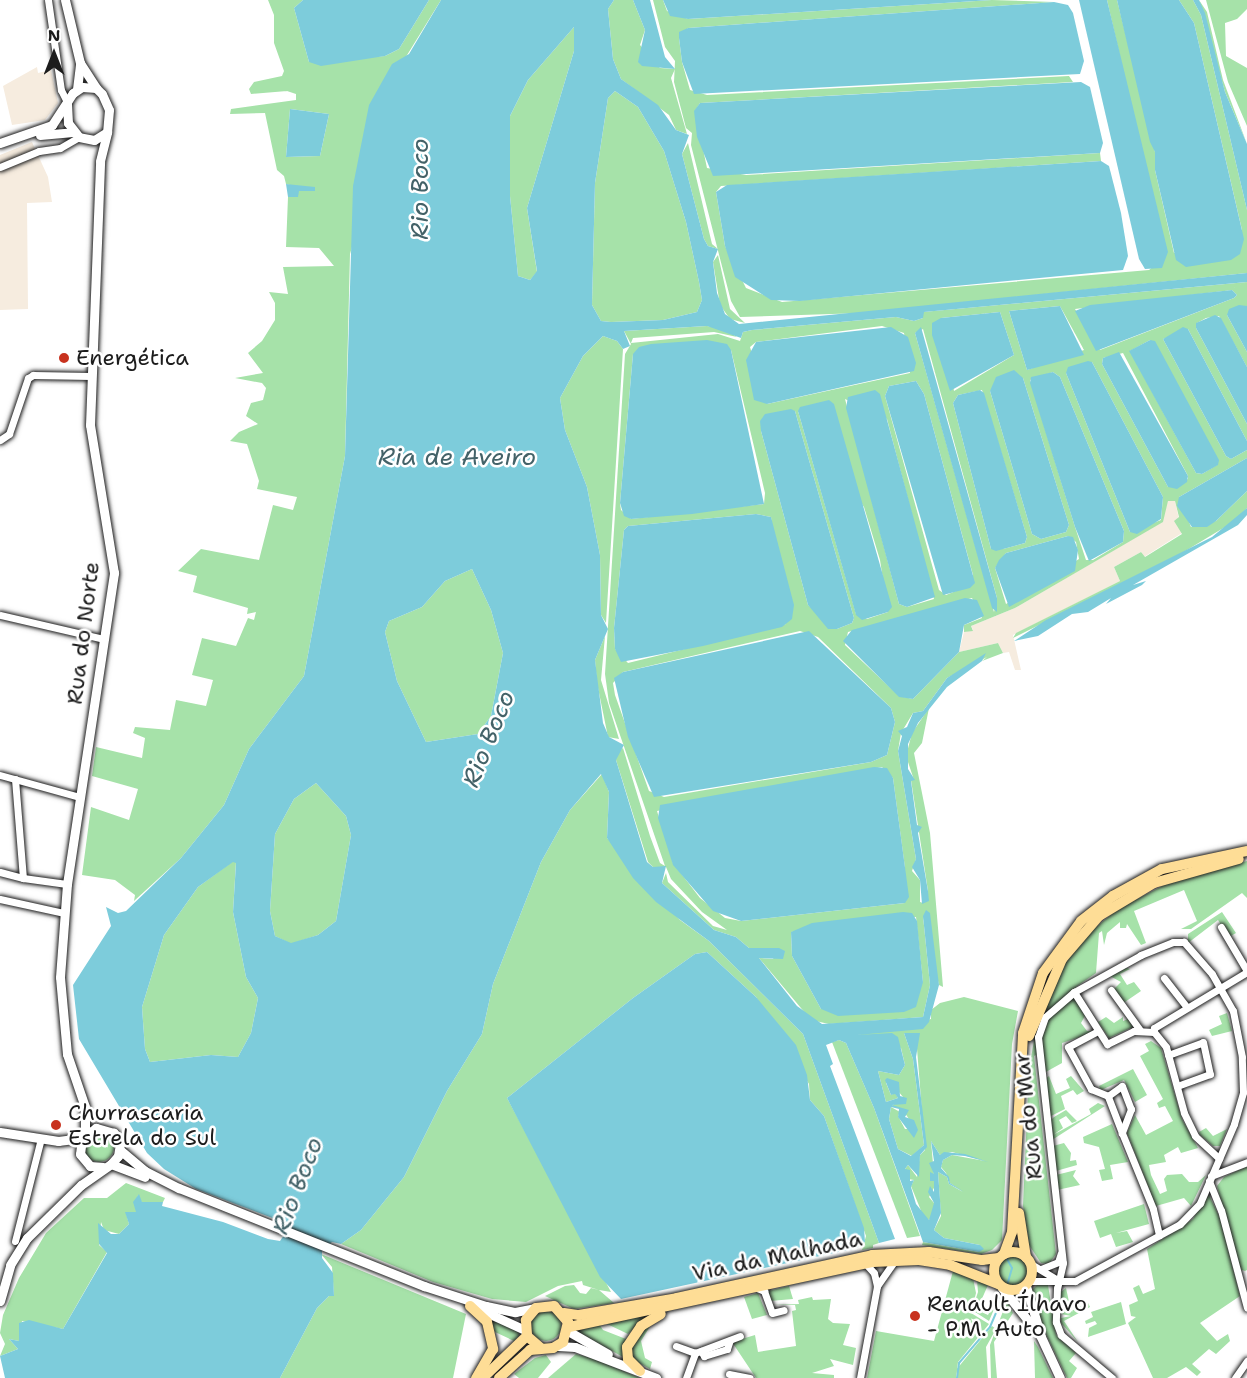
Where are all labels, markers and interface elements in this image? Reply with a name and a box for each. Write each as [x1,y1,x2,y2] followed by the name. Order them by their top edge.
[24,24,84,84] north arrow
[48,25,60,46] text: N
[407,138,435,240] water label: Rio Boco
[76,345,189,371] place label: Energética
[57,351,71,365] marker: Energética
[378,444,536,472] water label: Ria de Aveiro
[61,560,105,706] street label: Rua do Norte
[457,687,521,791] water label: Rio Boco
[1008,1051,1048,1181] street label: Rua do Mar
[68,1099,216,1150] place label: Churrascaria Estrela do Sul
[49,1118,63,1132] marker: Churrascaria Estrela do Sul
[266,1134,330,1238] water label: Rio Boco
[690,1225,864,1287] street label: Via da Malhada
[927,1290,1087,1342] place label: Renault Ílhavo - P.M. Auto
[908,1309,922,1323] marker: Renault Ílhavo - P.M. Auto

